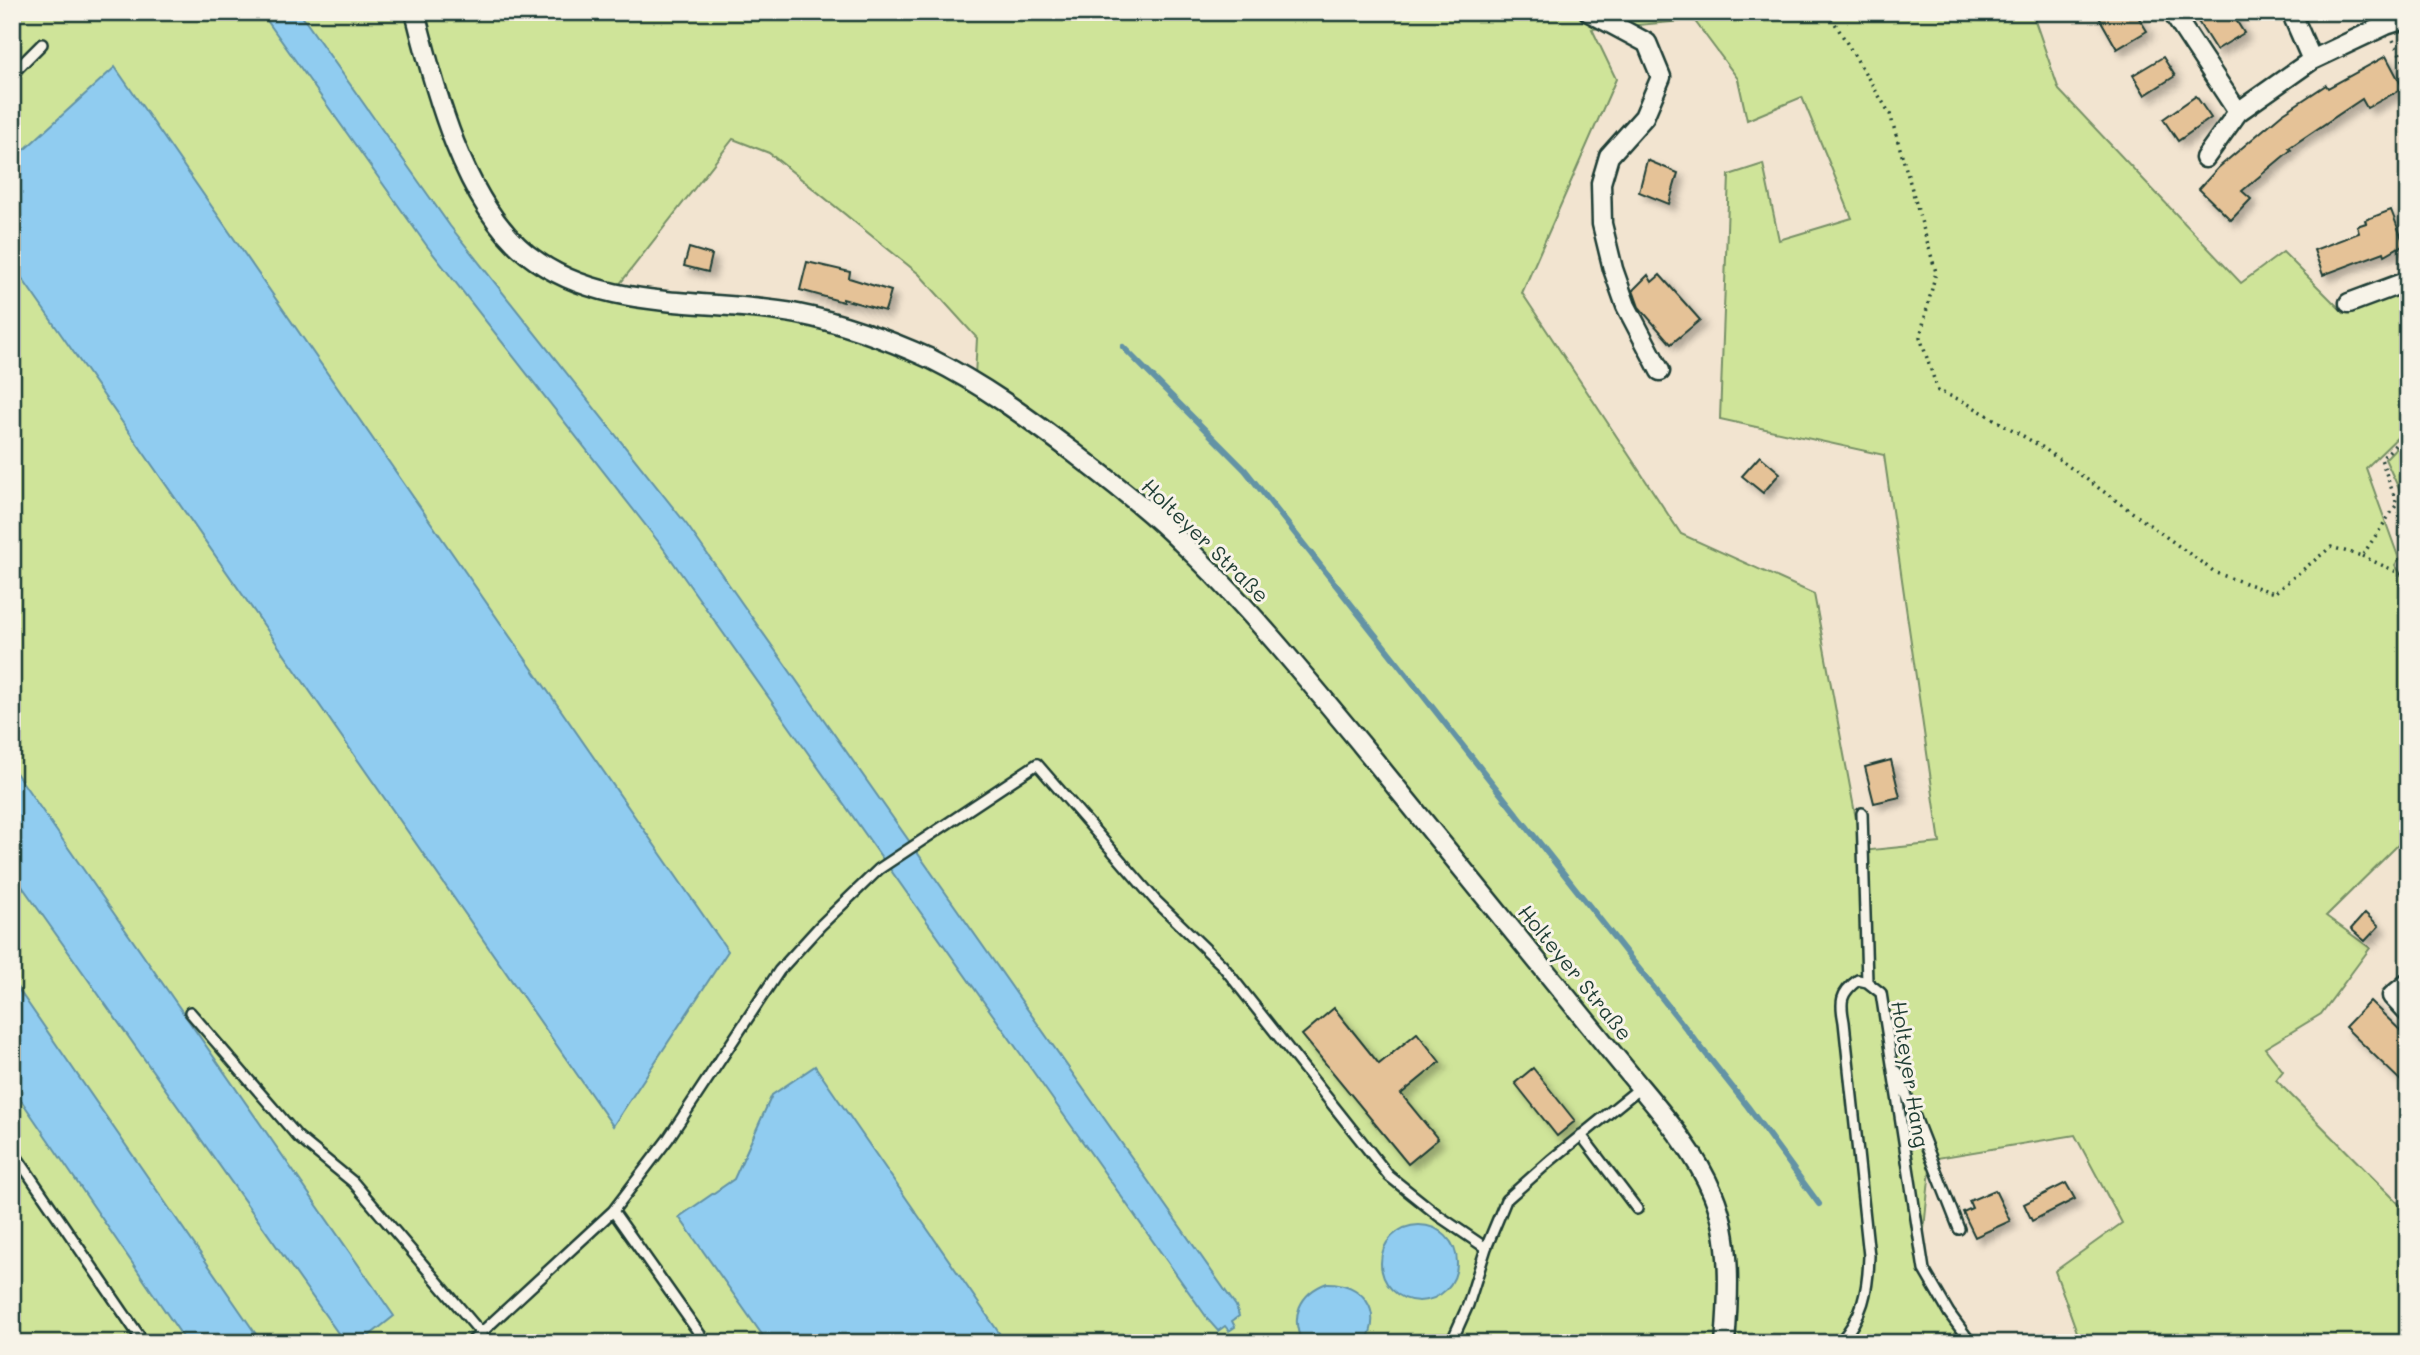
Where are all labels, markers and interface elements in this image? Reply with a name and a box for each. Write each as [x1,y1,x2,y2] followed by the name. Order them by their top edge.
[1136,472,1276,608] street label: Holteyer Straße
[1513,899,1639,1045] street label: Holteyer Straße
[1886,999,1936,1149] street label: Holteyer Hang

